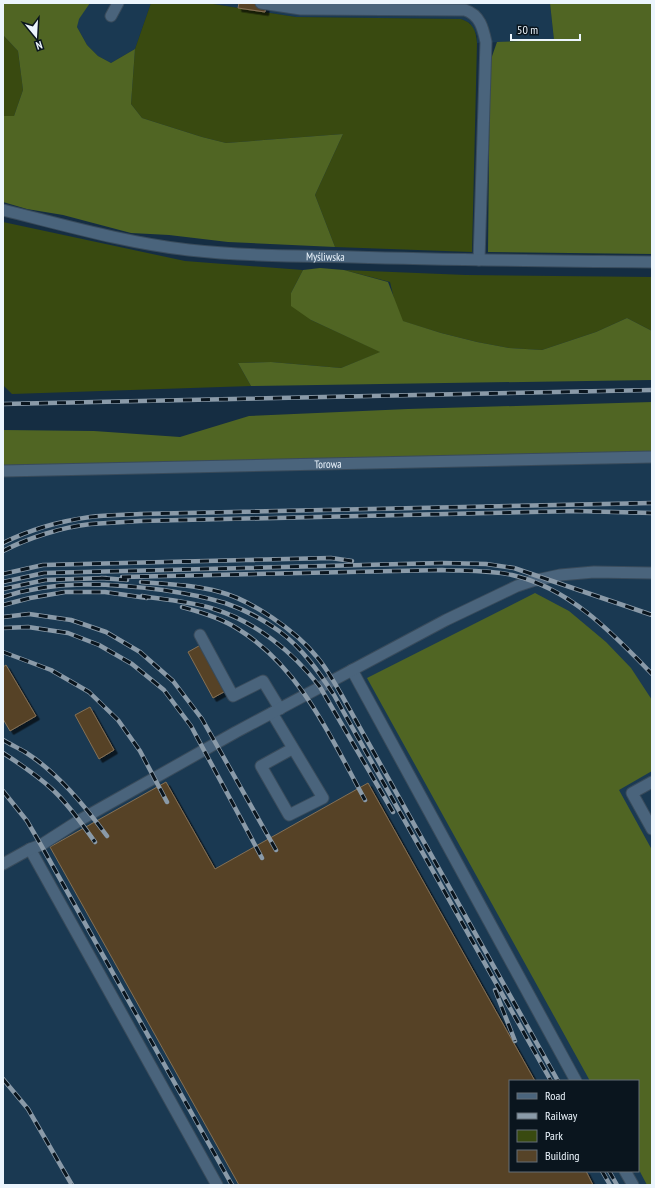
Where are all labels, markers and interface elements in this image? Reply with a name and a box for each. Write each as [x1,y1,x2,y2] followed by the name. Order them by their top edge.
[16,16,56,56] north arrow
[511,16,580,42] scale bar
[517,22,538,37] text: 50 m
[34,38,44,53] text: N
[306,249,345,264] street label: Myśliwska
[314,457,342,471] street label: Torowa
[509,1080,639,1172] legend
[545,1088,565,1103] text: Road
[545,1108,578,1123] text: Railway
[545,1128,563,1143] text: Park
[545,1148,580,1163] text: Building

